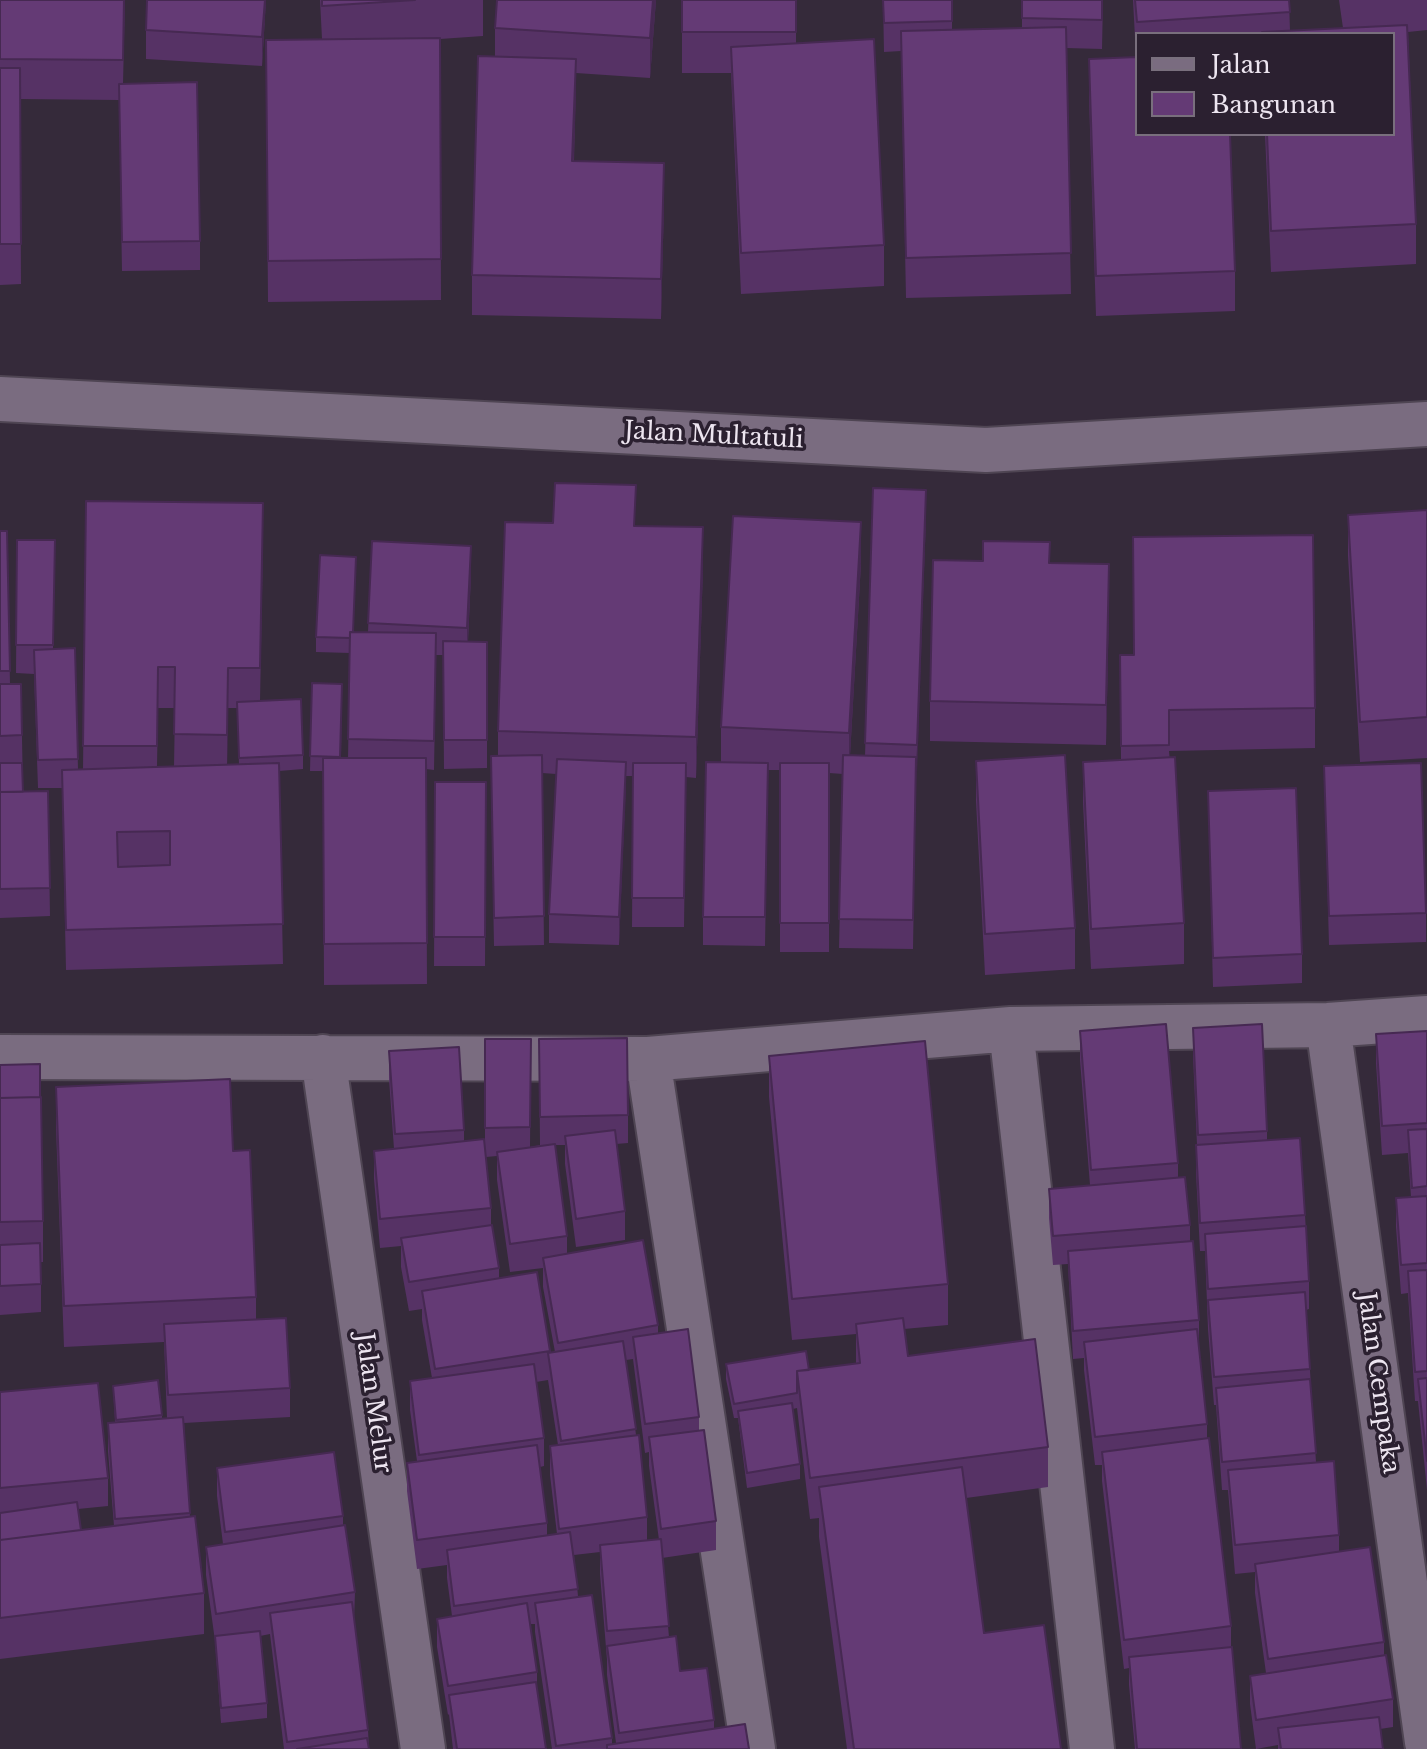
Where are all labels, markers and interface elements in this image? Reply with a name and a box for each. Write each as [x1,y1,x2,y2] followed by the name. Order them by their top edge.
[1135,32,1395,136] legend
[1211,50,1271,79] text: Jalan
[1211,90,1336,119] text: Bangunan
[624,417,804,455] street label: Jalan Multatuli
[1351,1290,1405,1476] street label: Jalan Cempaka
[349,1331,397,1475] street label: Jalan Melur

